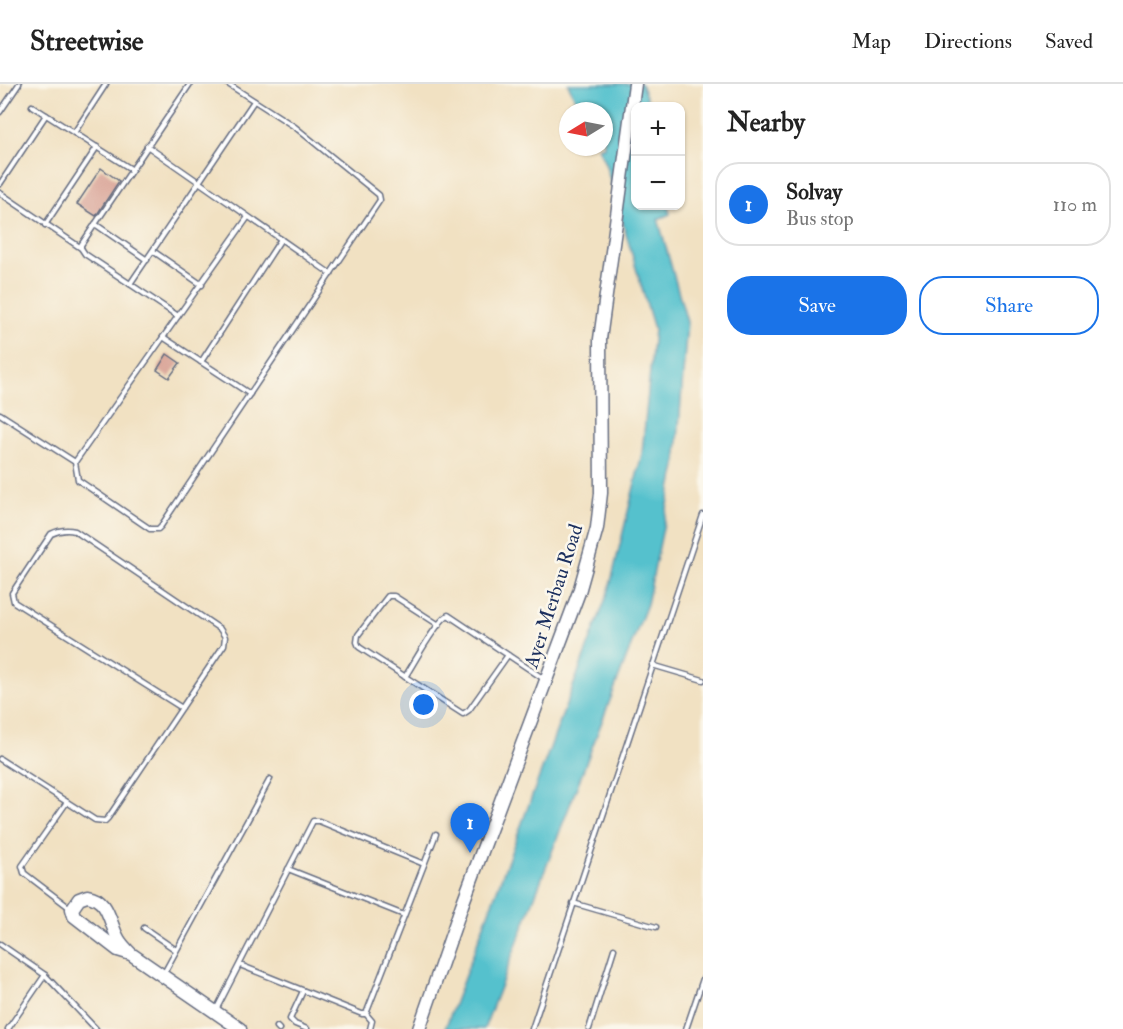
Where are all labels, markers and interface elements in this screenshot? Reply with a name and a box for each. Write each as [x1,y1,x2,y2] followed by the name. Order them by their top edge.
[30,24,144,59] text: Streetwise
[851,28,891,55] text: Map
[924,28,1012,55] text: Directions
[1045,28,1093,55] text: Saved
[559,102,613,156] north arrow
[631,102,685,210] map controls
[631,102,685,156] button: +
[727,107,805,139] text: Nearby
[631,156,685,210] button: −
[786,178,842,206] text: Solvay
[745,192,752,217] text: 1
[1053,192,1097,217] text: 110 m
[786,206,854,231] text: Bus stop
[727,276,907,335] button: Save
[919,276,1099,335] button: Share
[518,521,589,672] street label: Ayer Merbau Road
[409,690,438,719] your location
[450,804,490,853] pin: 1

